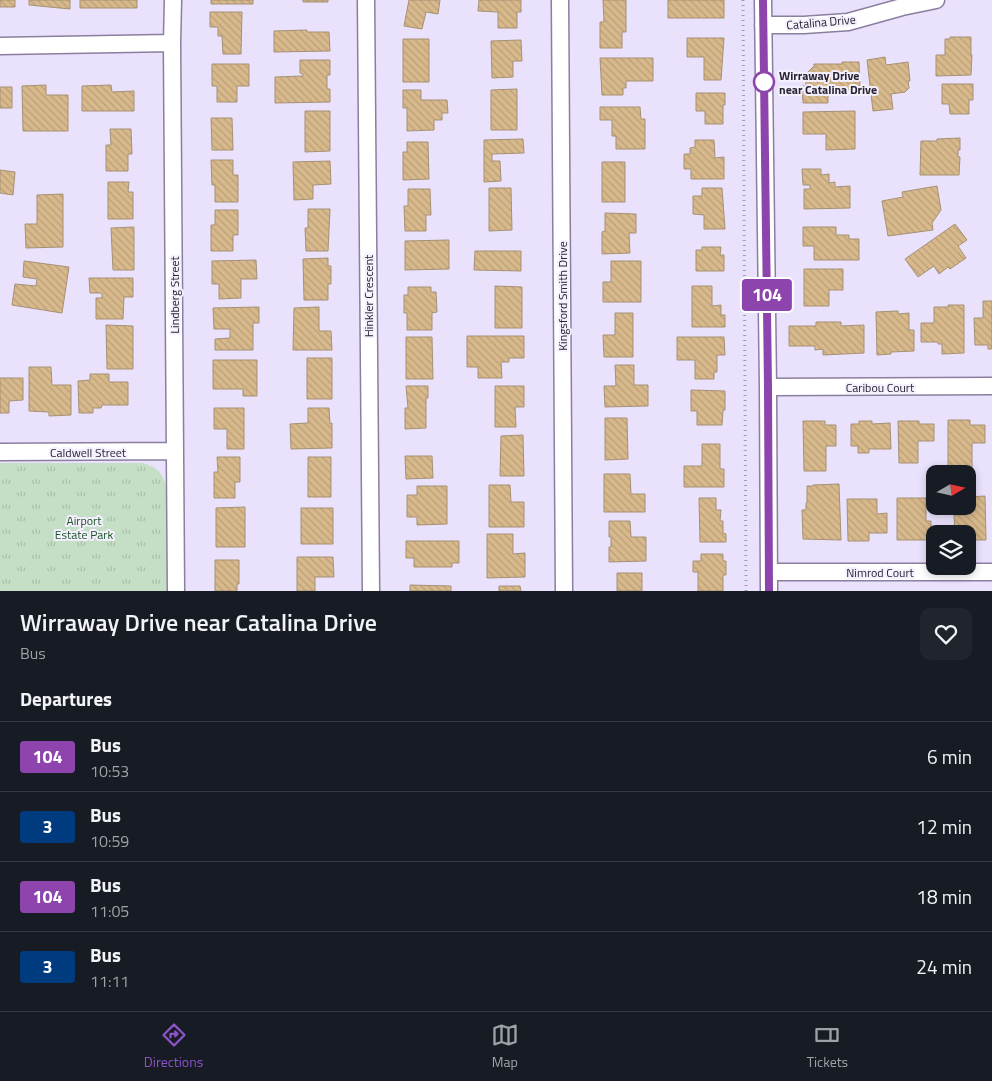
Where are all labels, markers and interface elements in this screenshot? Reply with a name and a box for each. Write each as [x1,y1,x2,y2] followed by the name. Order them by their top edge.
[786,10,856,34] street label: Catalina Drive
[779,66,877,99] place label: Wirraway Drive near Catalina Drive
[753,71,775,93] marker: Wirraway Drive near Catalina Drive
[553,241,572,351] street label: Kingsford Smith Drive
[359,254,378,337] street label: Hinkler Crescent
[165,256,184,334] street label: Lindberg Street
[738,279,796,311] line badge: 104
[752,281,782,308] text: 104
[846,378,915,397] street label: Caribou Court
[50,443,127,462] street label: Caldwell Street
[926,465,976,515] north arrow
[926,465,976,575] map controls
[55,511,113,544] park label: Airport Estate Park
[926,525,976,575] button: layers
[846,563,915,582] street label: Nimrod Court
[20,604,377,640] text: Wirraway Drive near Catalina Drive
[920,608,972,660] button: heart
[20,641,46,665] text: Bus
[20,684,112,713] text: Departures
[90,730,121,759] text: Bus
[927,742,972,771] text: 6 min
[32,743,63,770] text: 104
[90,759,129,783] text: 10:53
[90,800,121,829] text: Bus
[916,812,972,841] text: 12 min
[42,813,53,840] text: 3
[90,829,129,853] text: 10:59
[90,870,121,899] text: Bus
[916,882,972,911] text: 18 min
[32,883,63,910] text: 104
[90,899,129,923] text: 11:05
[90,940,121,969] text: Bus
[916,952,972,981] text: 24 min
[42,953,53,980] text: 3
[90,969,129,993] text: 11:11
[144,1021,203,1072] tab: Directions
[491,1021,519,1072] tab: Map
[807,1021,848,1072] tab: Tickets

